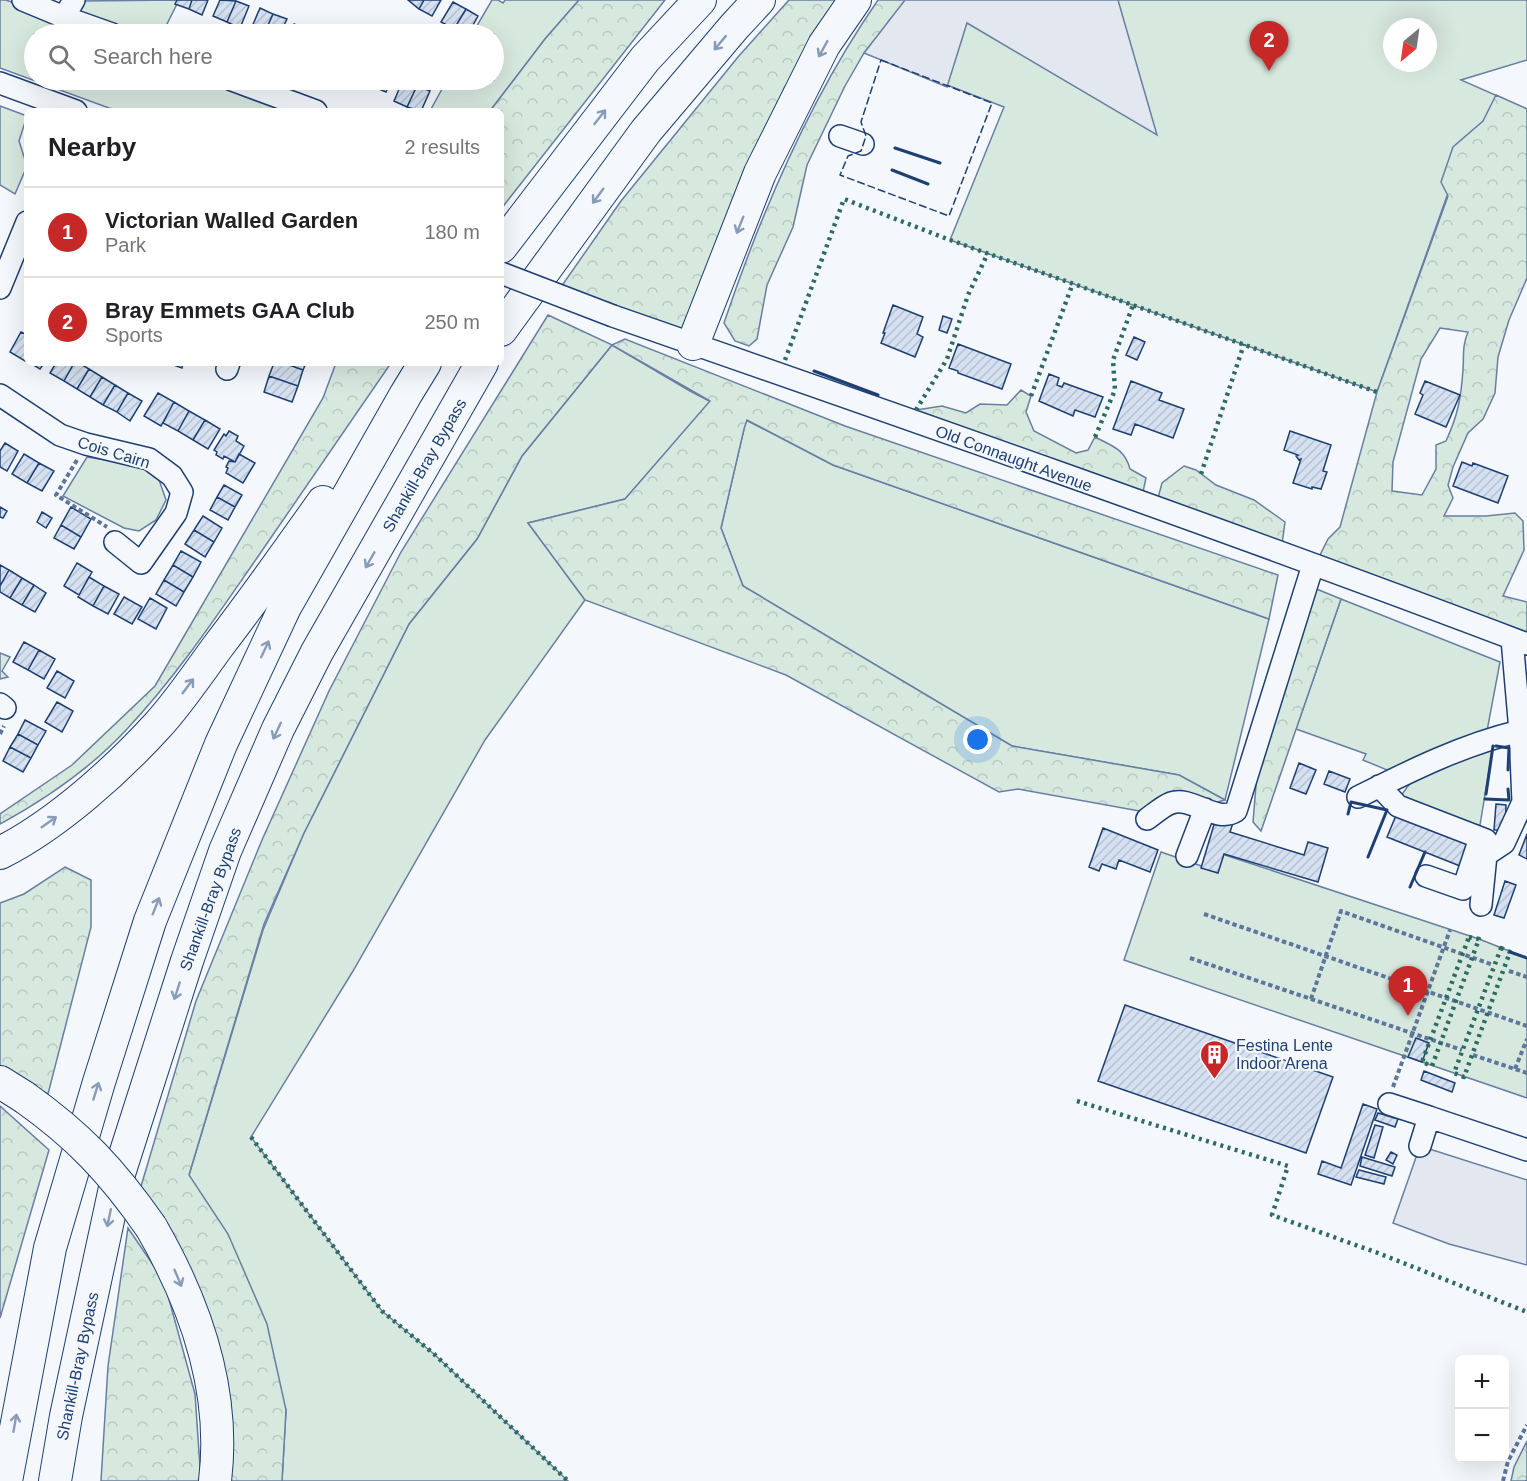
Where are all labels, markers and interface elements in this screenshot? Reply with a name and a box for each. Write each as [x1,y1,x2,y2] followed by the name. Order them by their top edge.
[1383,18,1437,72] north arrow
[1250,22,1288,71] pin: 2
[24,24,504,90] search box
[713,35,727,50] one-way arrow
[817,40,829,57] one-way arrow
[45,41,78,74] icon: search
[93,44,213,69] text: Search here
[593,109,606,125] one-way arrow
[48,132,136,162] text: Nearby
[404,136,480,158] text: 2 results
[592,187,605,203] one-way arrow
[105,208,358,233] text: Victorian Walled Garden
[734,215,745,234] one-way arrow
[62,221,73,243] text: 1
[424,221,480,243] text: 180 m
[105,234,146,256] text: Park
[105,298,355,323] text: Bray Emmets GAA Club
[62,311,73,333] text: 2
[424,311,480,333] text: 250 m
[105,324,163,346] text: Sports
[379,396,470,535] street label: Shankill-Bray Bypass
[933,422,1094,495] street label: Old Connaught Avenue
[76,433,152,472] street label: Cois Cairn
[364,551,376,568] one-way arrow
[260,641,272,659] one-way arrow
[181,678,194,694] one-way arrow
[271,722,283,740] one-way arrow
[963,725,992,754] your location
[40,816,57,828] one-way arrow
[177,825,244,973] street label: Shankill-Bray Bypass
[152,897,163,916] one-way arrow
[1388,966,1428,1016] pin: 1
[171,981,182,1000] one-way arrow
[1236,1037,1333,1072] place label: Festina Lente Indoor Arena
[1199,1038,1231,1080] building icon: Festina Lente Indoor Arena
[91,1082,102,1101] one-way arrow
[103,1208,114,1227] one-way arrow
[173,1268,184,1287] one-way arrow
[53,1290,102,1442] street label: Shankill-Bray Bypass
[1455,1355,1509,1463] map controls
[1455,1355,1509,1409] button: +
[1455,1409,1509,1463] button: −
[10,1414,21,1434] one-way arrow

